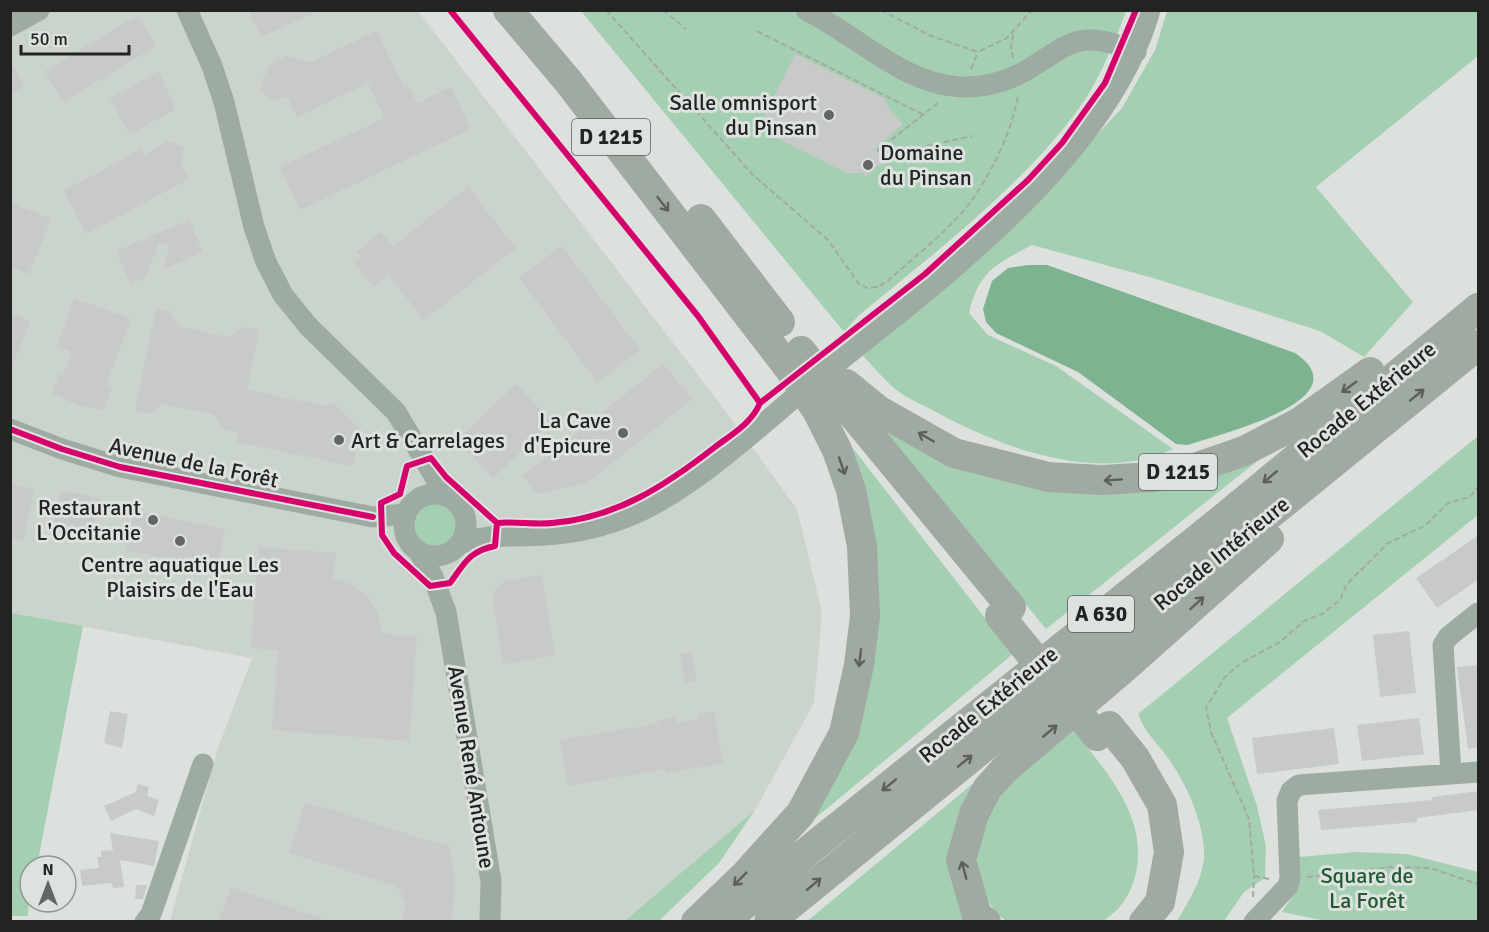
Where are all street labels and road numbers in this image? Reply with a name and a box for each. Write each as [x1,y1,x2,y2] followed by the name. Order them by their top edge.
[572,119,650,155] road number: D 1215
[1292,335,1441,464] street label: Rocade Extérieure
[107,431,281,494] street label: Avenue de la Forêt
[1139,454,1217,490] road number: D 1215
[1148,491,1294,616] street label: Rocade Intérieure
[1068,596,1134,632] road number: A 630
[914,640,1063,769] street label: Rocade Extérieure
[442,664,501,870] street label: Avenue René Antoune

